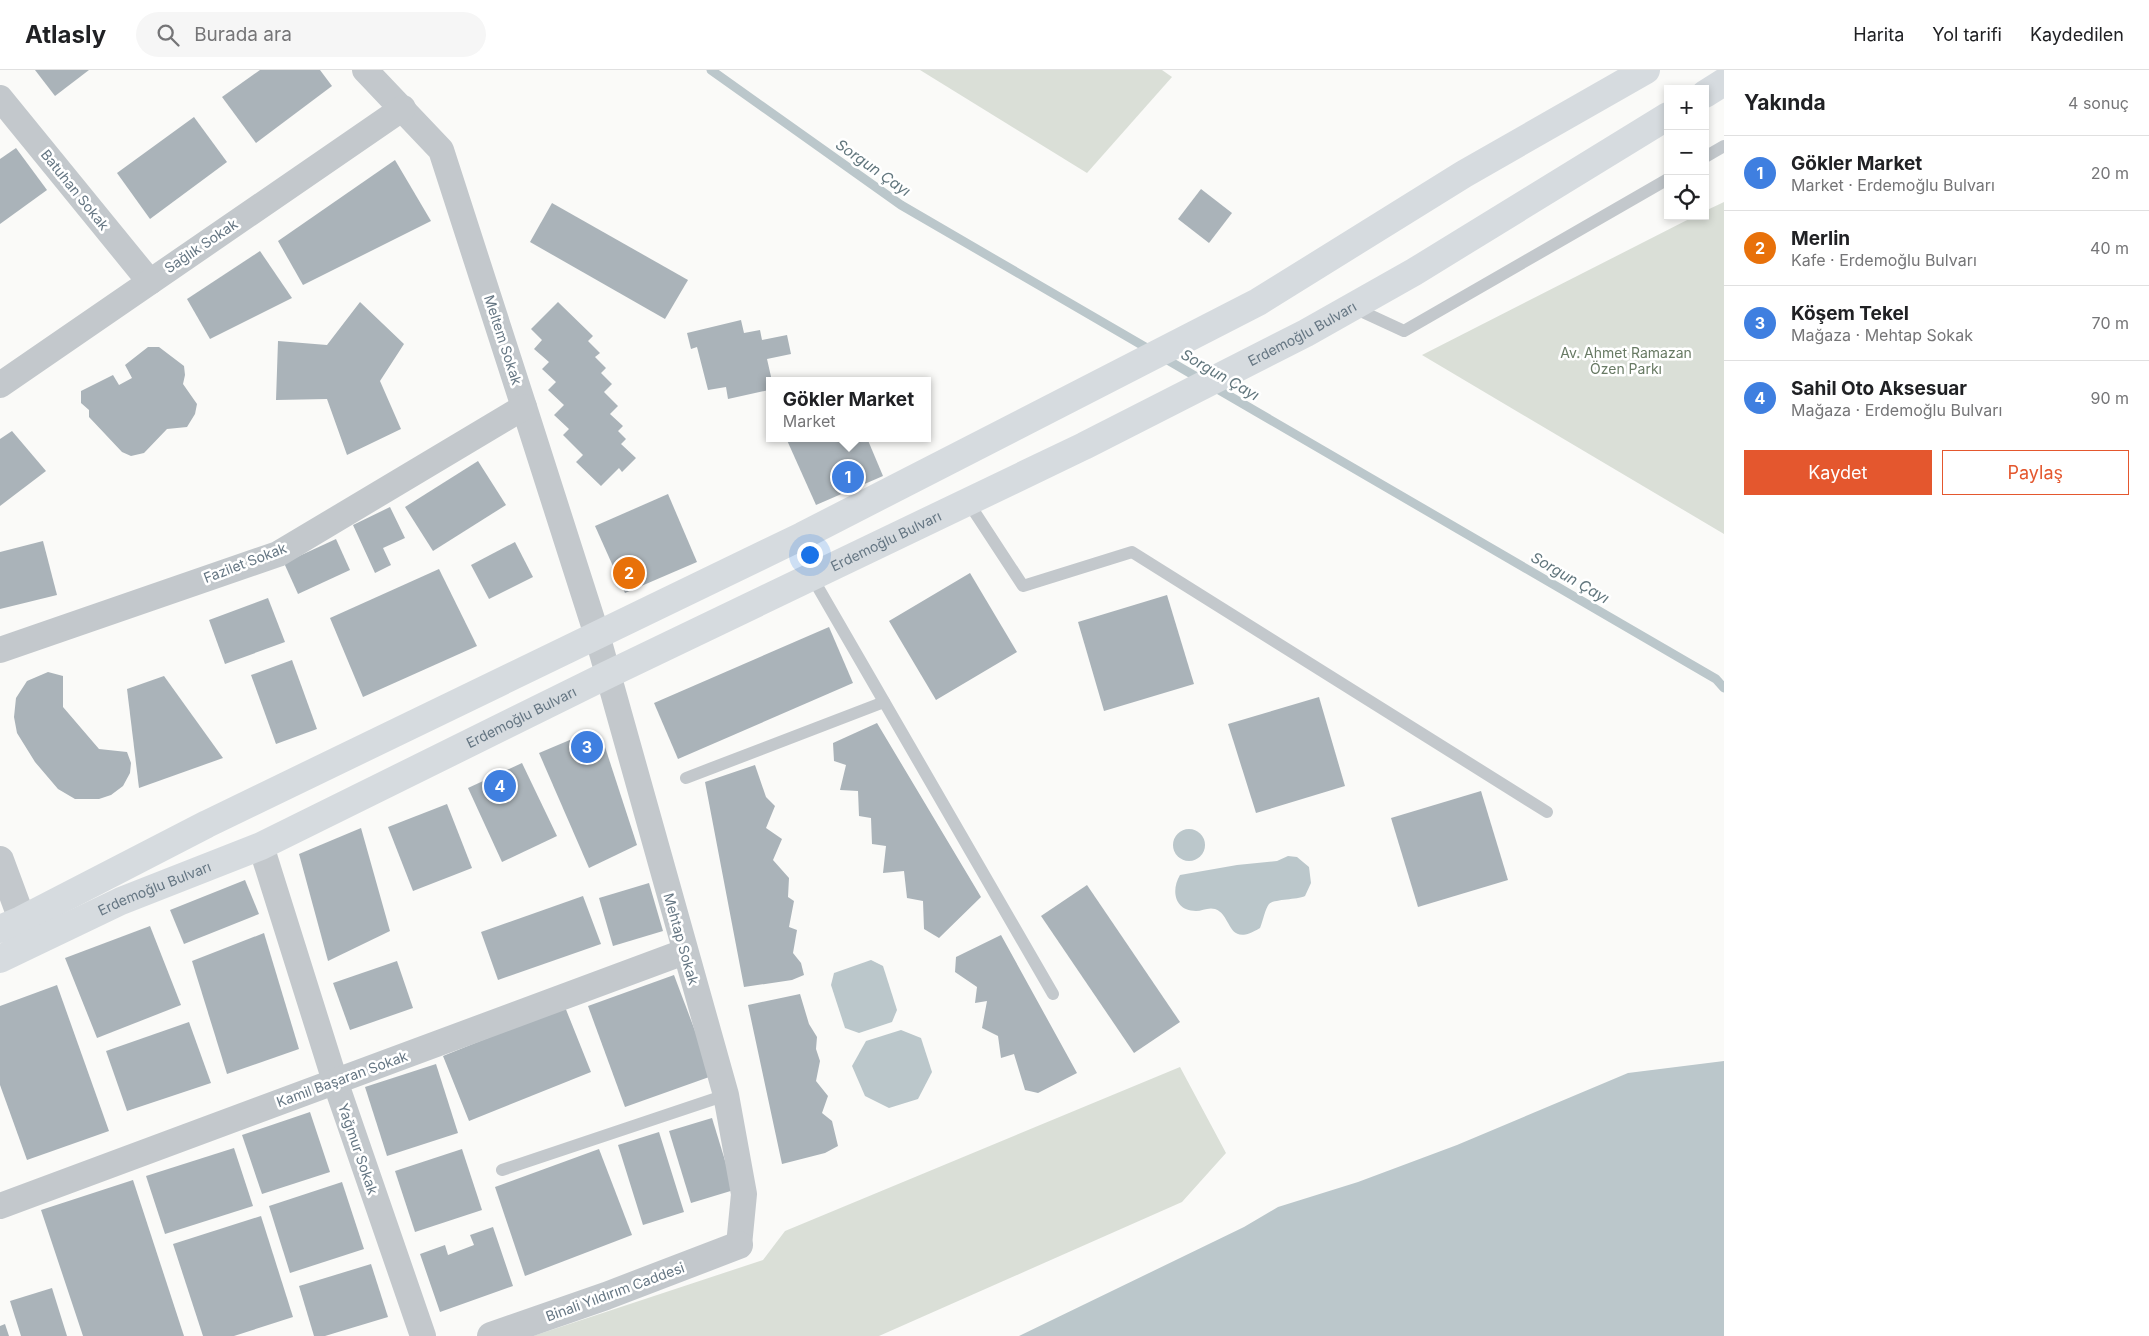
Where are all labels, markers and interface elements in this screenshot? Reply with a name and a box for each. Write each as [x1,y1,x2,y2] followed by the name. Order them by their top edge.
[136,12,486,57] search box
[25,20,106,49] text: Atlasly
[154,21,182,49] icon: search
[194,23,292,46] text: Burada ara
[1853,24,1904,45] text: Harita
[1932,24,2002,45] text: Yol tarifi
[2030,24,2124,45] text: Kaydedilen
[1664,85,1709,220] map controls
[1664,85,1709,130] button: +
[1744,90,1826,115] text: Yakında
[2068,93,2129,113] text: 4 sonuç
[1664,130,1709,175] button: −
[832,135,915,201] water label: Sorgun Çayı
[38,146,113,234] street label: Batuhan Sokak
[1791,152,1922,175] text: Gökler Market
[1757,163,1763,183] text: 1
[2091,163,2129,183] text: 20 m
[1664,175,1709,220] button: locate
[1791,175,1995,195] text: Market · Erdemoğlu Bulvarı
[161,215,241,276] street label: Sağlık Sokak
[1791,227,1850,250] text: Merlin
[1755,238,1765,258] text: 2
[2090,238,2129,258] text: 40 m
[1791,250,1977,270] text: Kafe · Erdemoğlu Bulvarı
[481,293,526,387] street label: Meltem Sokak
[1245,297,1359,369] street label: Erdemoğlu Bulvarı
[1791,302,1909,325] text: Köşem Tekel
[1755,313,1765,333] text: 3
[2092,313,2129,333] text: 70 m
[1791,325,1973,345] text: Mağaza · Mehtap Sokak
[1560,344,1692,377] park label: Av. Ahmet Ramazan Özen Parkı
[1178,345,1263,405] water label: Sorgun Çayı
[766,377,931,442] popup
[1791,377,1967,400] text: Sahil Oto Aksesuar
[783,388,914,411] text: Gökler Market
[1755,388,1765,408] text: 4
[2090,388,2129,408] text: 90 m
[1791,400,2002,420] text: Mağaza · Erdemoğlu Bulvarı
[783,411,836,431] text: Market
[1744,450,1932,495] button: Kaydet
[1942,450,2129,495] button: Paylaş
[832,458,864,496] pin: 1
[828,507,944,574] street label: Erdemoğlu Bulvarı
[201,539,289,586] street label: Fazilet Sokak
[797,542,823,568] your location
[1528,548,1613,608] water label: Sorgun Çayı
[613,554,645,592] pin: 2
[463,683,579,751] street label: Erdemoğlu Bulvarı
[571,728,603,766] pin: 3
[484,767,516,805] pin: 4
[95,857,213,919] street label: Erdemoğlu Bulvarı
[660,891,703,987] street label: Mehtap Sokak
[274,1047,410,1110] street label: Kamil Başaran Sokak
[335,1101,382,1197] street label: Yağmur Sokak
[543,1258,687,1325] street label: Binali Yıldırım Caddesi

